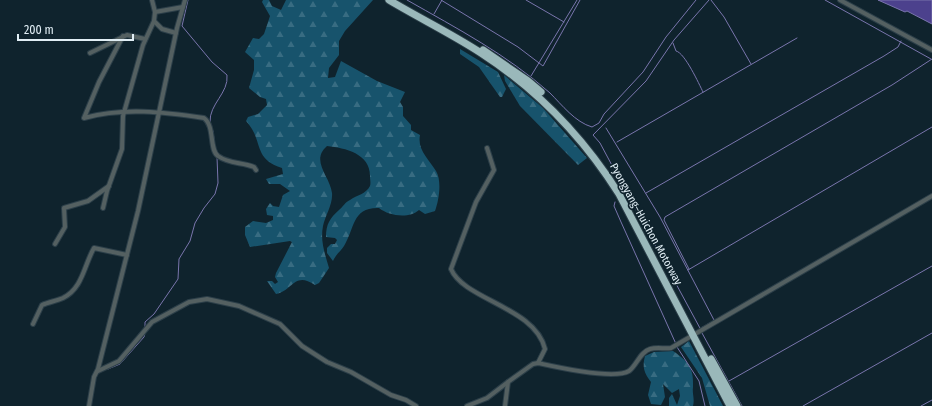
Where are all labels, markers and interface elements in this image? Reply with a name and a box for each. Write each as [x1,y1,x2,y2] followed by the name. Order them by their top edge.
[18,16,133,42] scale bar
[24,23,54,37] text: 200 m
[607,161,685,287] street label: Pyongyang–Huichon Motorway

